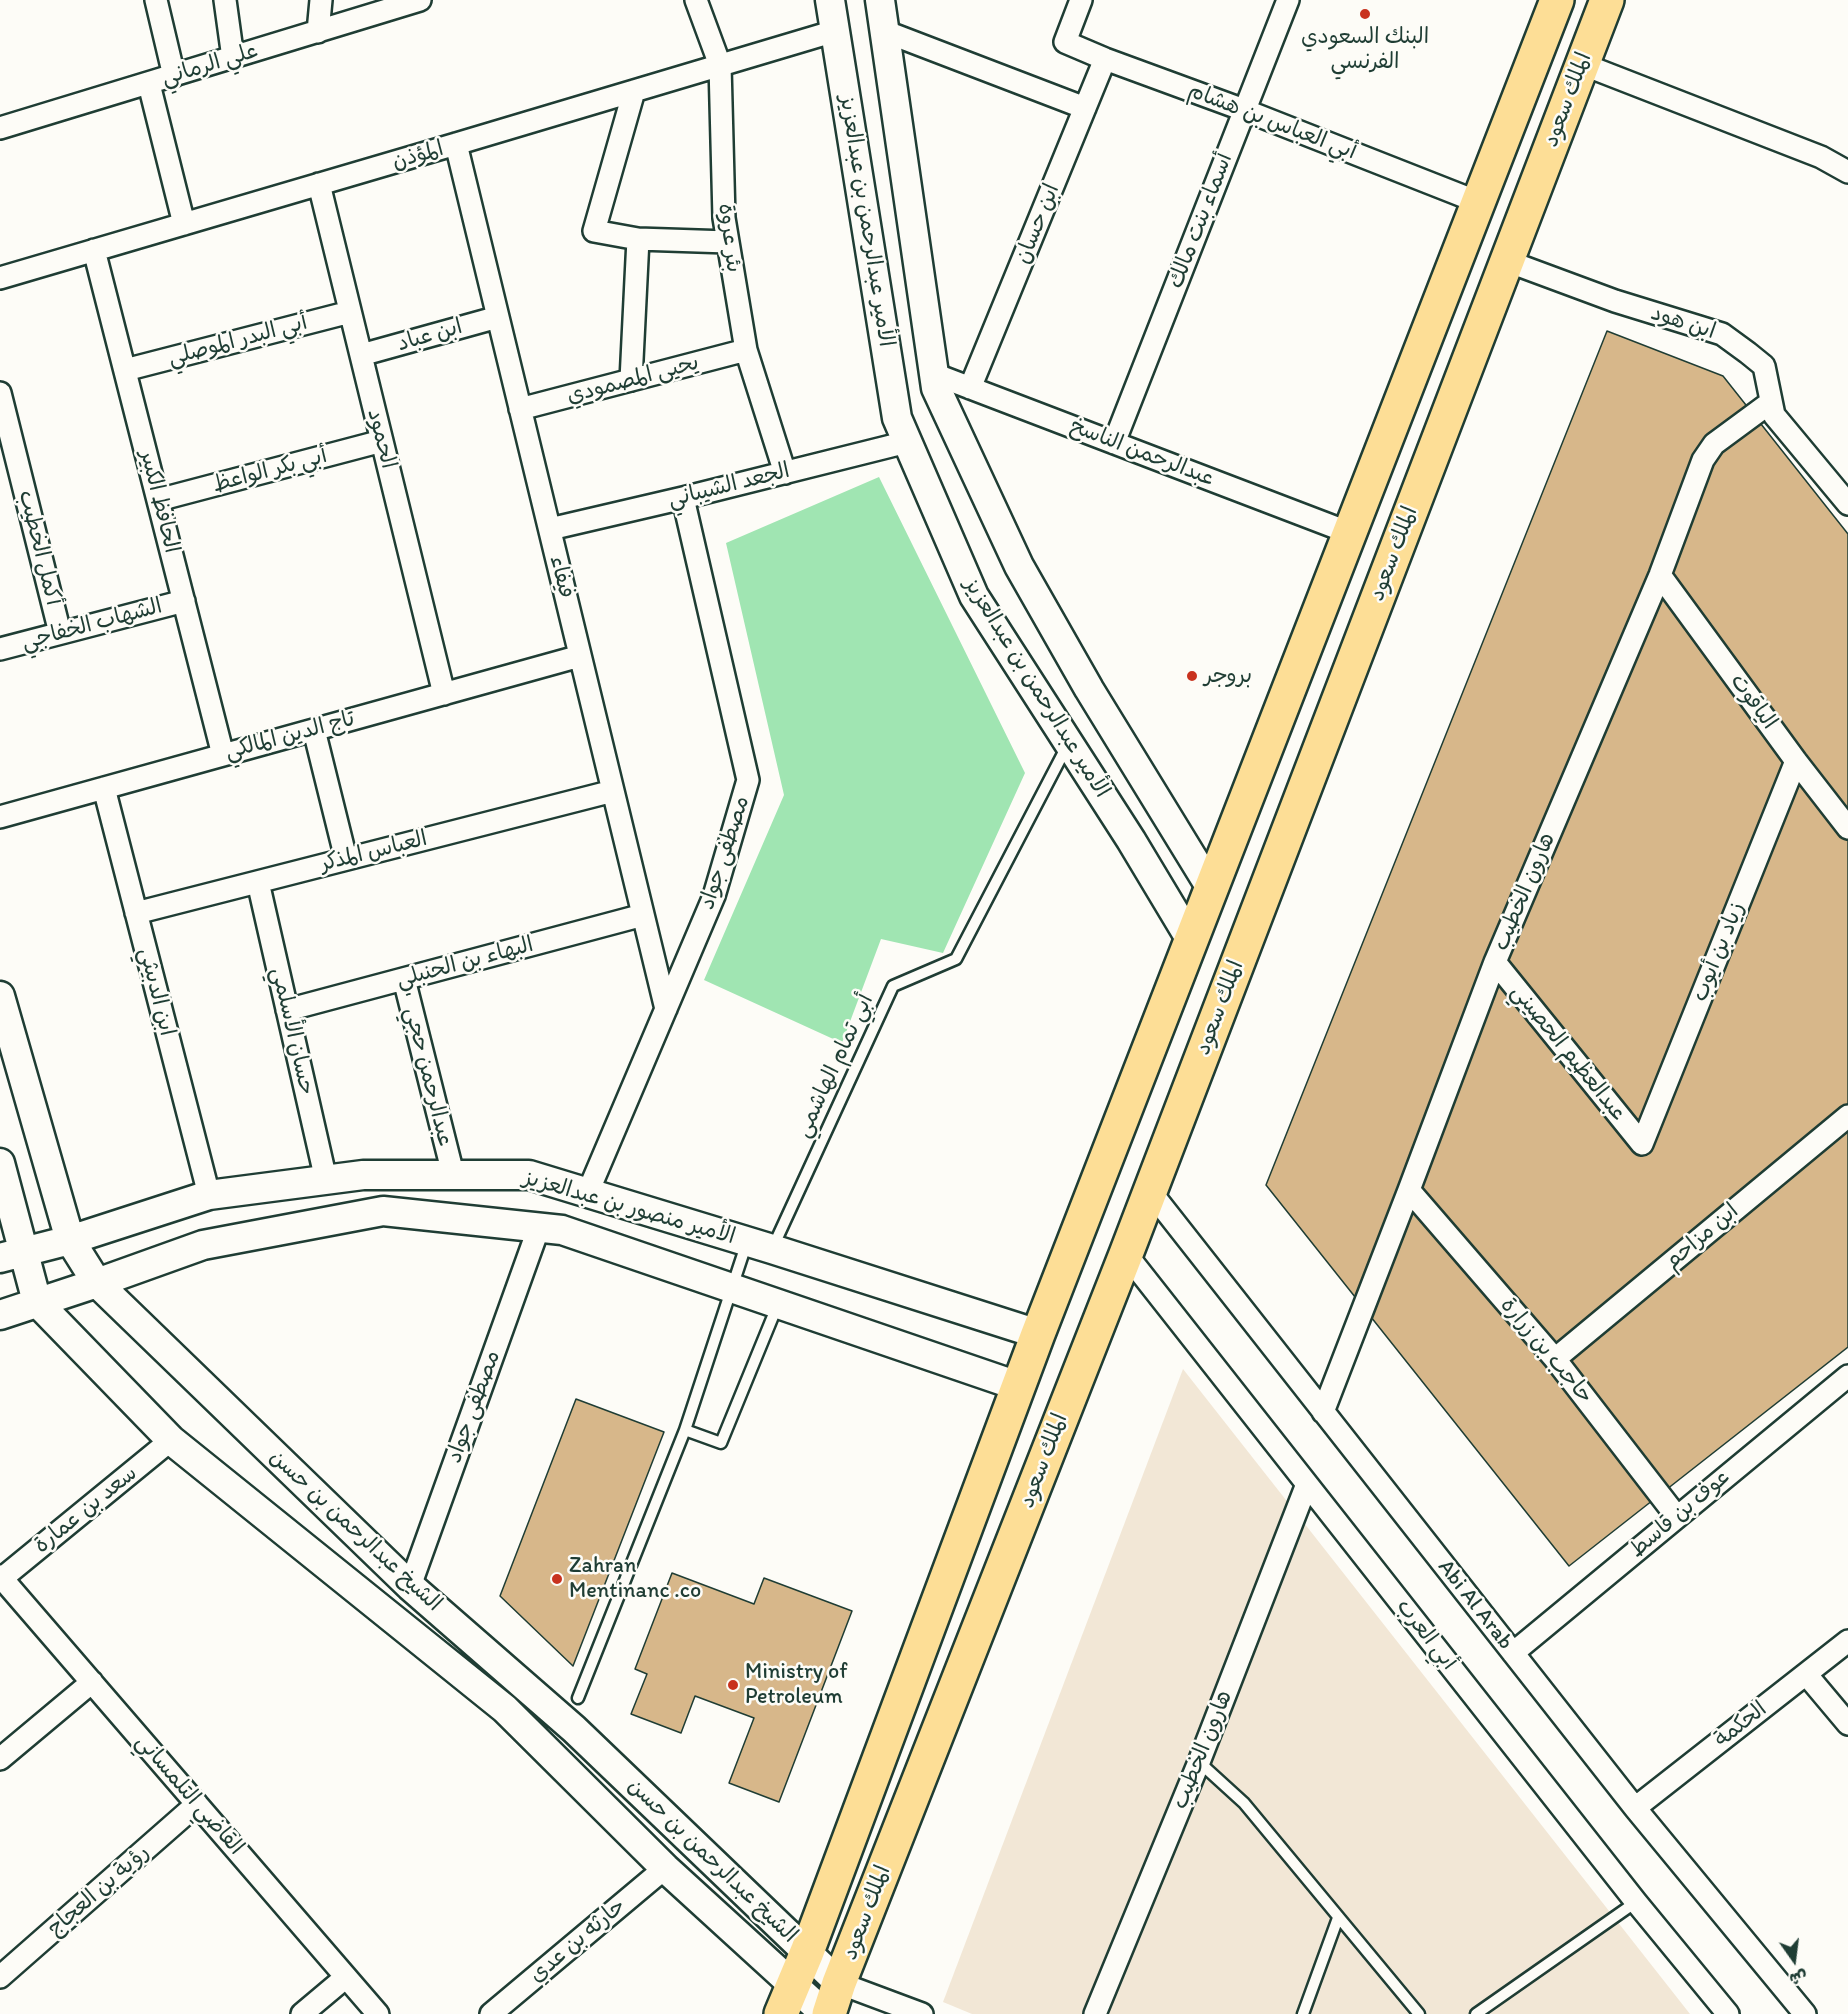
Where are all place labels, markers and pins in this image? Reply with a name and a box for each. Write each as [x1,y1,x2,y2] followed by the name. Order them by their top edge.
[1358,7,1372,21] marker: البنك السعودي الفرنسي
[1301,24,1429,76] place label: البنك السعودي الفرنسي
[1204,663,1252,689] place label: بروجر
[1185,669,1199,683] marker: بروجر
[569,1553,701,1604] place label: Zahran Mentinanc .co
[550,1572,564,1586] marker: Zahran Mentinanc .co
[745,1659,848,1711] place label: Ministry of Petroleum
[726,1678,740,1692] marker: Ministry of Petroleum

